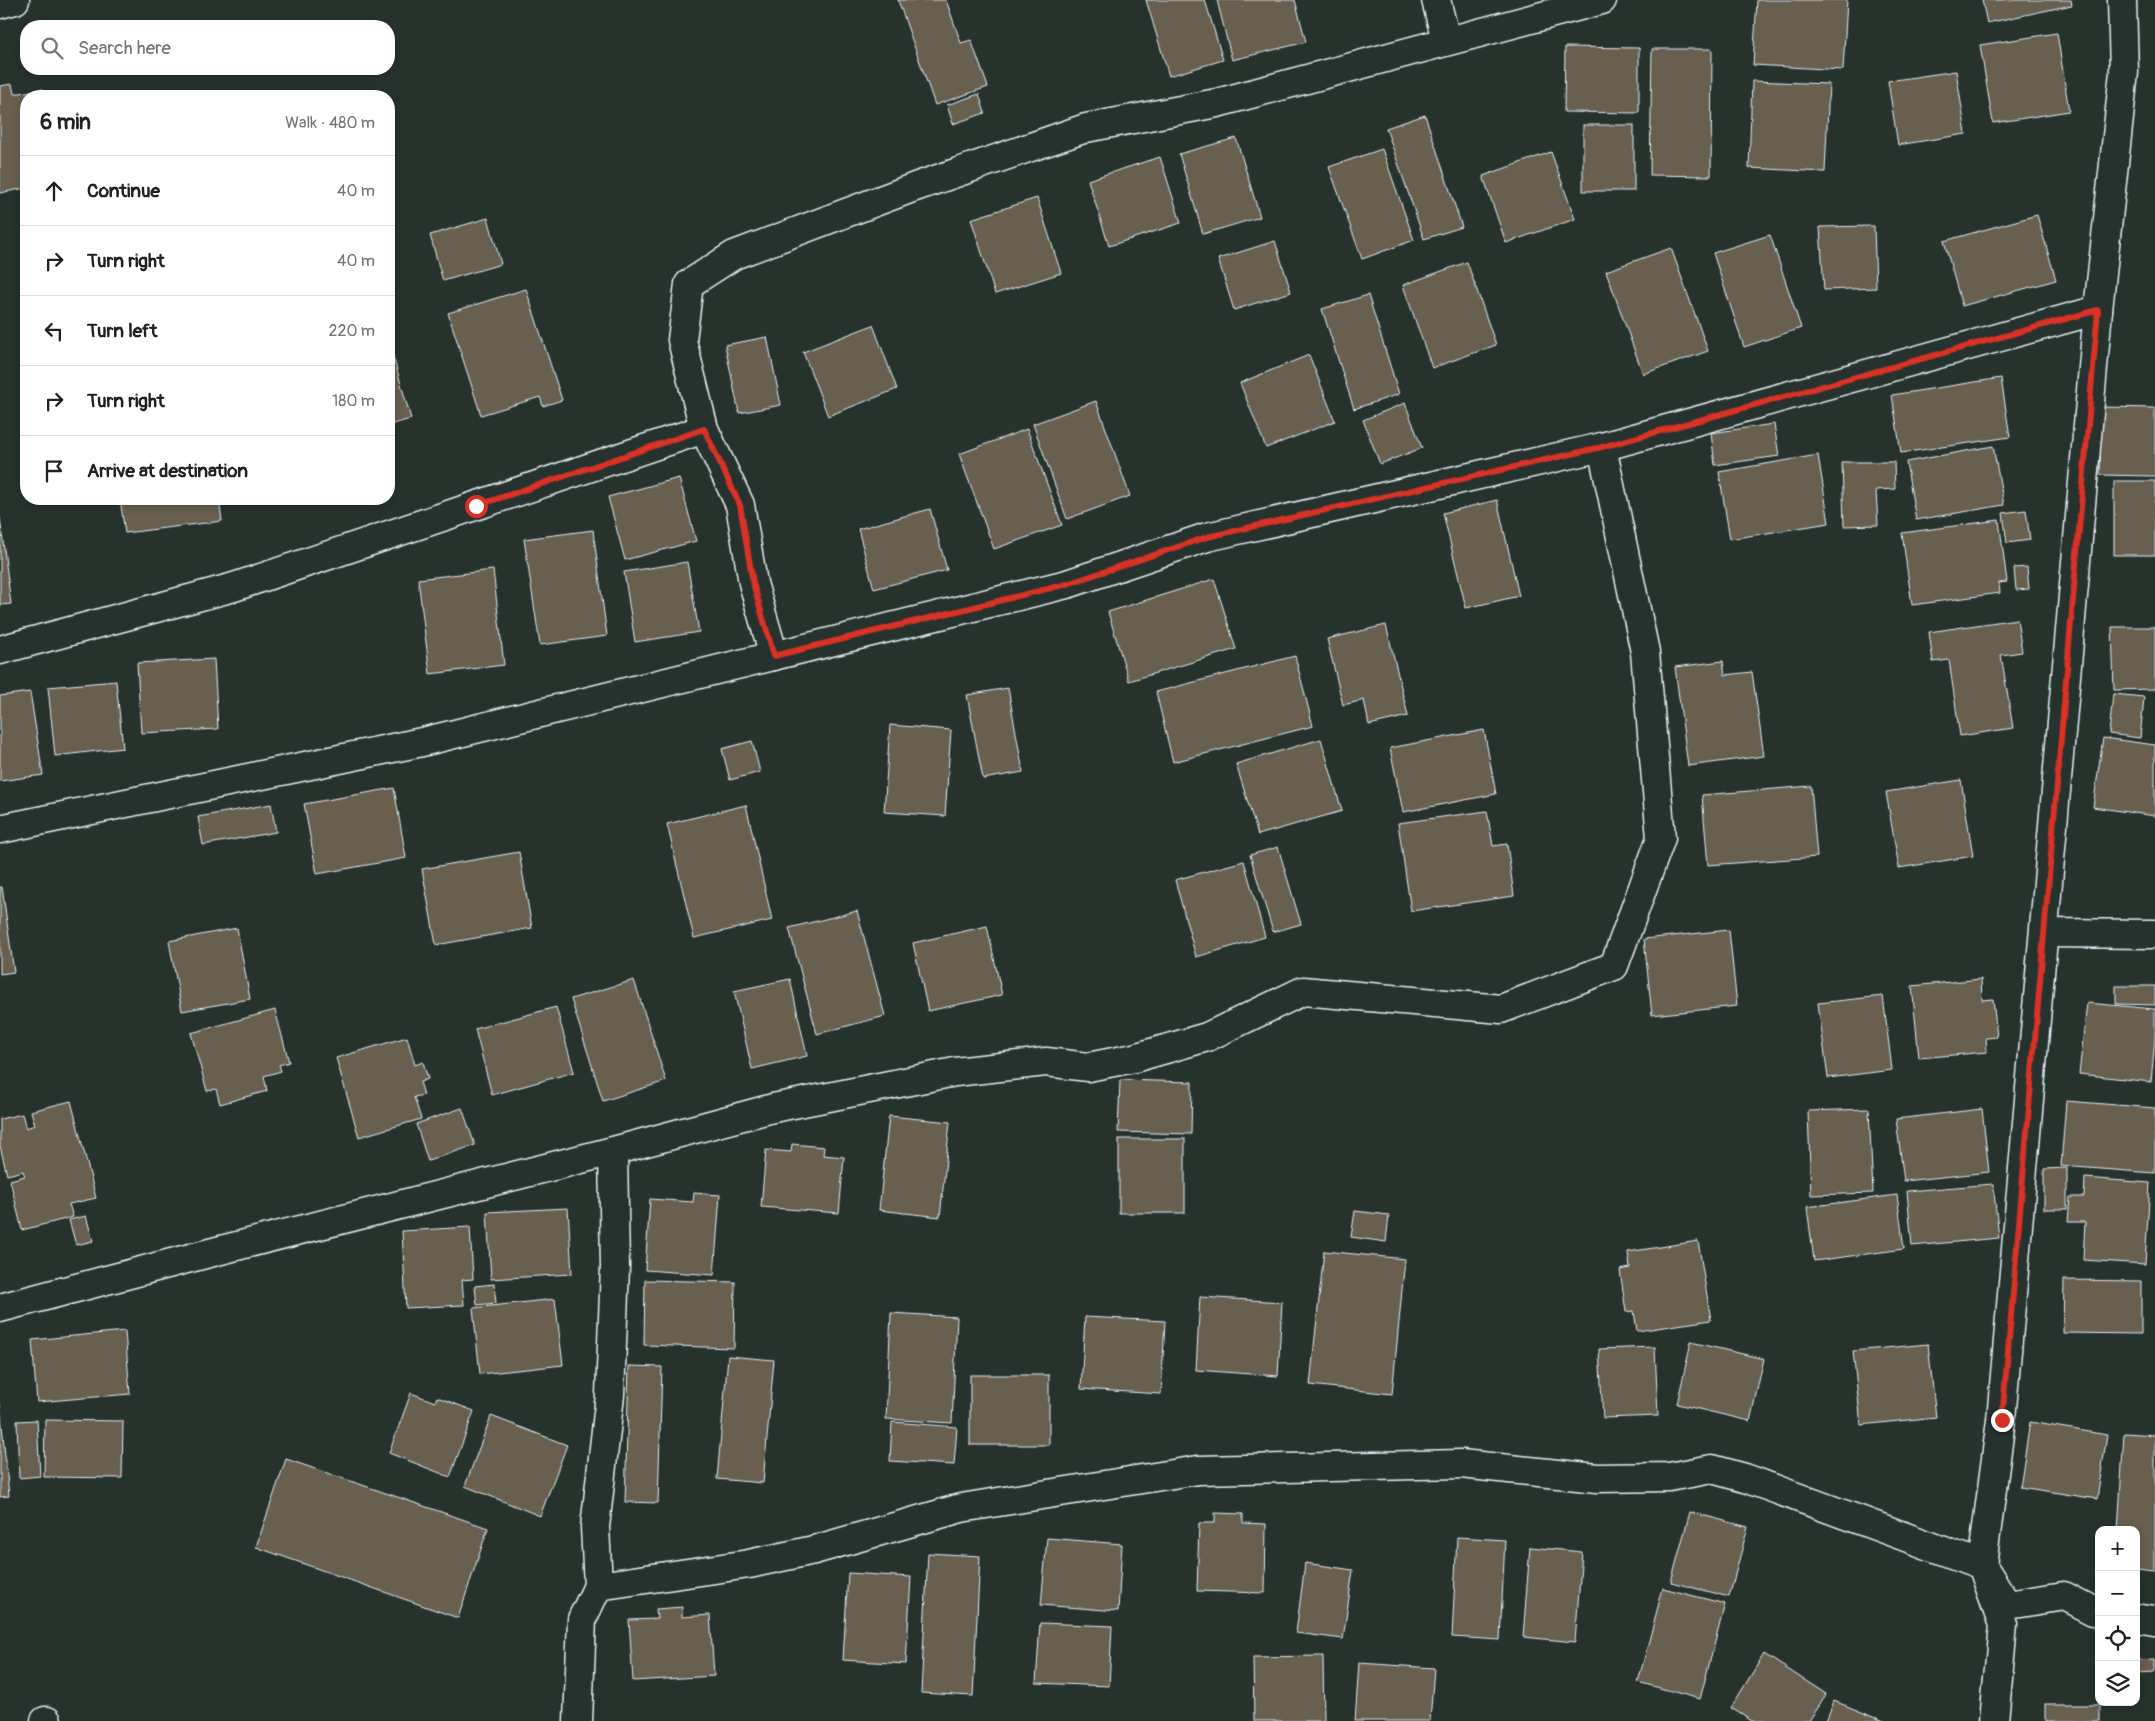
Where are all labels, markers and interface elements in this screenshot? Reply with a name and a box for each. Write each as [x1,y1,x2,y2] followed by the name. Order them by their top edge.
[20,20,395,75] search box
[38,34,66,62] icon: search
[78,36,171,60] text: Search here
[40,109,91,136] text: 6 min
[285,113,375,133] text: Walk · 480 m
[40,177,68,205] icon: ahead
[87,179,160,203] text: Continue
[337,181,375,201] text: 40 m
[40,247,68,275] icon: right
[87,249,165,273] text: Turn right
[337,251,375,271] text: 40 m
[40,317,68,345] icon: left
[87,319,157,343] text: Turn left
[329,321,375,341] text: 220 m
[40,387,68,415] icon: right
[87,389,165,413] text: Turn right
[332,391,375,411] text: 180 m
[40,457,68,485] icon: arrive
[87,459,248,483] text: Arrive at destination
[465,495,488,518] route start
[1991,1409,2014,1432] route end
[2095,1526,2140,1706] map controls
[2095,1526,2140,1571] button: +
[2095,1571,2140,1616] button: −
[2095,1616,2140,1661] button: locate
[2095,1661,2140,1706] button: layers

